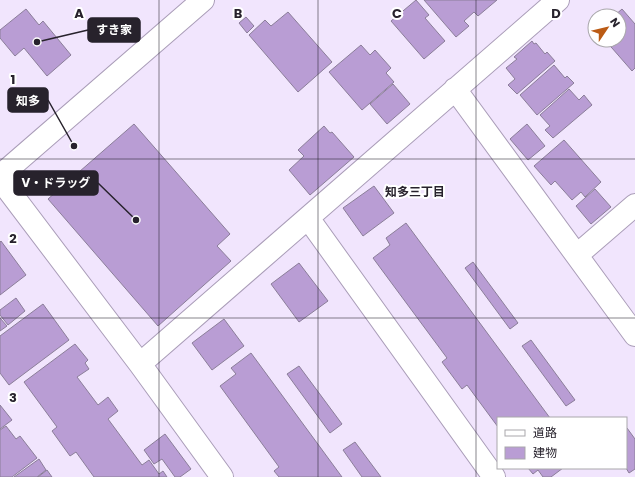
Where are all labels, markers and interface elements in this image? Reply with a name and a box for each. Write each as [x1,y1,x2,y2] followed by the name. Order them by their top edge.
[74,4,84,23] text: A
[234,4,243,23] text: B
[392,4,402,23] text: C
[551,4,561,23] text: D
[587,8,627,48] north arrow
[606,14,624,30] text: N
[88,18,140,42] callout: すき家
[96,21,132,38] text: すき家
[11,70,15,89] text: 1
[8,88,48,112] callout: 知多
[16,92,40,109] text: 知多
[14,171,98,195] callout: V・ドラッグ
[22,174,90,191] text: V・ドラッグ
[385,183,445,200] district label: 知多三丁目
[9,229,17,248] text: 2
[9,388,17,407] text: 3
[497,417,627,469] legend
[533,424,557,441] text: 道路
[533,444,557,461] text: 建物

